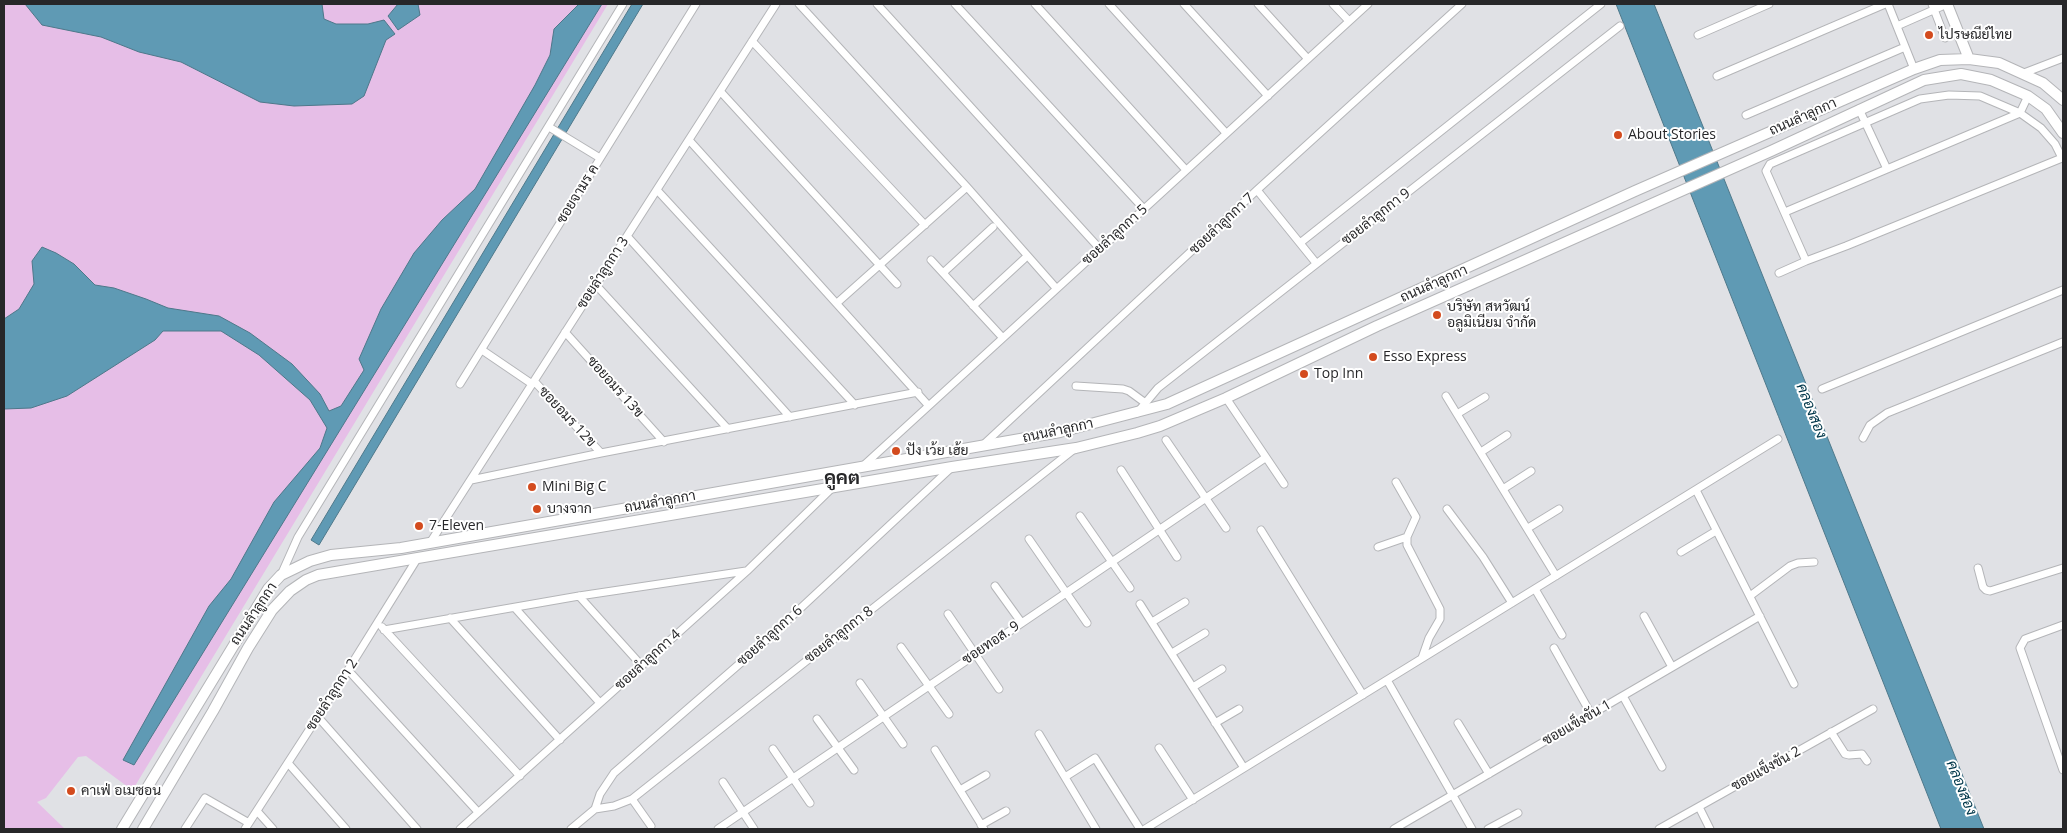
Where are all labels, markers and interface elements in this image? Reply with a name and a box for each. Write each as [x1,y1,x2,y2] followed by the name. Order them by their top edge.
[1939,27,2012,43] place label: ไปรษณีย์ไทย
[1923,29,1935,41] marker: ไปรษณีย์ไทย
[1767,95,1839,139] street label: ถนนลำลูกกา
[1628,127,1716,143] place label: About Stories
[1612,129,1624,141] marker: About Stories
[553,161,603,227] street label: ซอยจามร ค
[1338,185,1414,249] street label: ซอยลำลูกกา 9
[1186,190,1258,258] street label: ซอยลำลูกกา 7
[1079,201,1151,269] street label: ซอยลำลูกกา 5
[574,234,632,312] street label: ซอยลำลูกกา 3
[1398,262,1470,306] street label: ถนนลำลูกกา
[1447,299,1536,332] place label: บริษัท สหวัฒน์ อลูมิเนียม จำกัด
[1431,309,1443,321] marker: บริษัท สหวัฒน์ อลูมิเนียม จำกัด
[1383,349,1467,365] place label: Esso Express
[1367,351,1379,363] marker: Esso Express
[583,353,647,421] street label: ซอยอมร 13ข
[1314,366,1363,382] place label: Top Inn
[1298,368,1310,380] marker: Top Inn
[1792,381,1830,441] water label: คลองสอง
[535,383,599,451] street label: ซอยอมร 12ข
[1021,415,1095,447] street label: ถนนลำลูกกา
[906,443,969,459] place label: ปัง เว้ย เฮ้ย
[890,445,902,457] marker: ปัง เว้ย เฮ้ย
[824,468,860,490] district label: คูคต
[542,479,607,495] place label: Mini Big C
[526,481,538,493] marker: Mini Big C
[623,487,697,517] street label: ถนนลำลูกกา
[547,501,592,517] place label: บางจาก
[531,503,543,515] marker: บางจาก
[429,518,484,534] place label: 7-Eleven
[413,520,425,532] marker: 7-Eleven
[227,579,281,649] street label: ถนนลำลูกกา
[734,602,806,670] street label: ซอยลำลูกกา 6
[801,603,877,667] street label: ซอยลำลูกกา 8
[959,618,1023,668] street label: ซอยทอส. 9
[612,626,684,694] street label: ซอยลำลูกกา 4
[303,656,361,734] street label: ซอยลำลูกกา 2
[1540,697,1614,749] street label: ซอยแข็งขัน 1
[1728,743,1804,795] street label: ซอยแข็งขัน 2
[1942,758,1980,818] water label: คลองสอง
[81,783,161,799] place label: คาเฟ่ อเมซอน
[65,785,77,797] marker: คาเฟ่ อเมซอน

